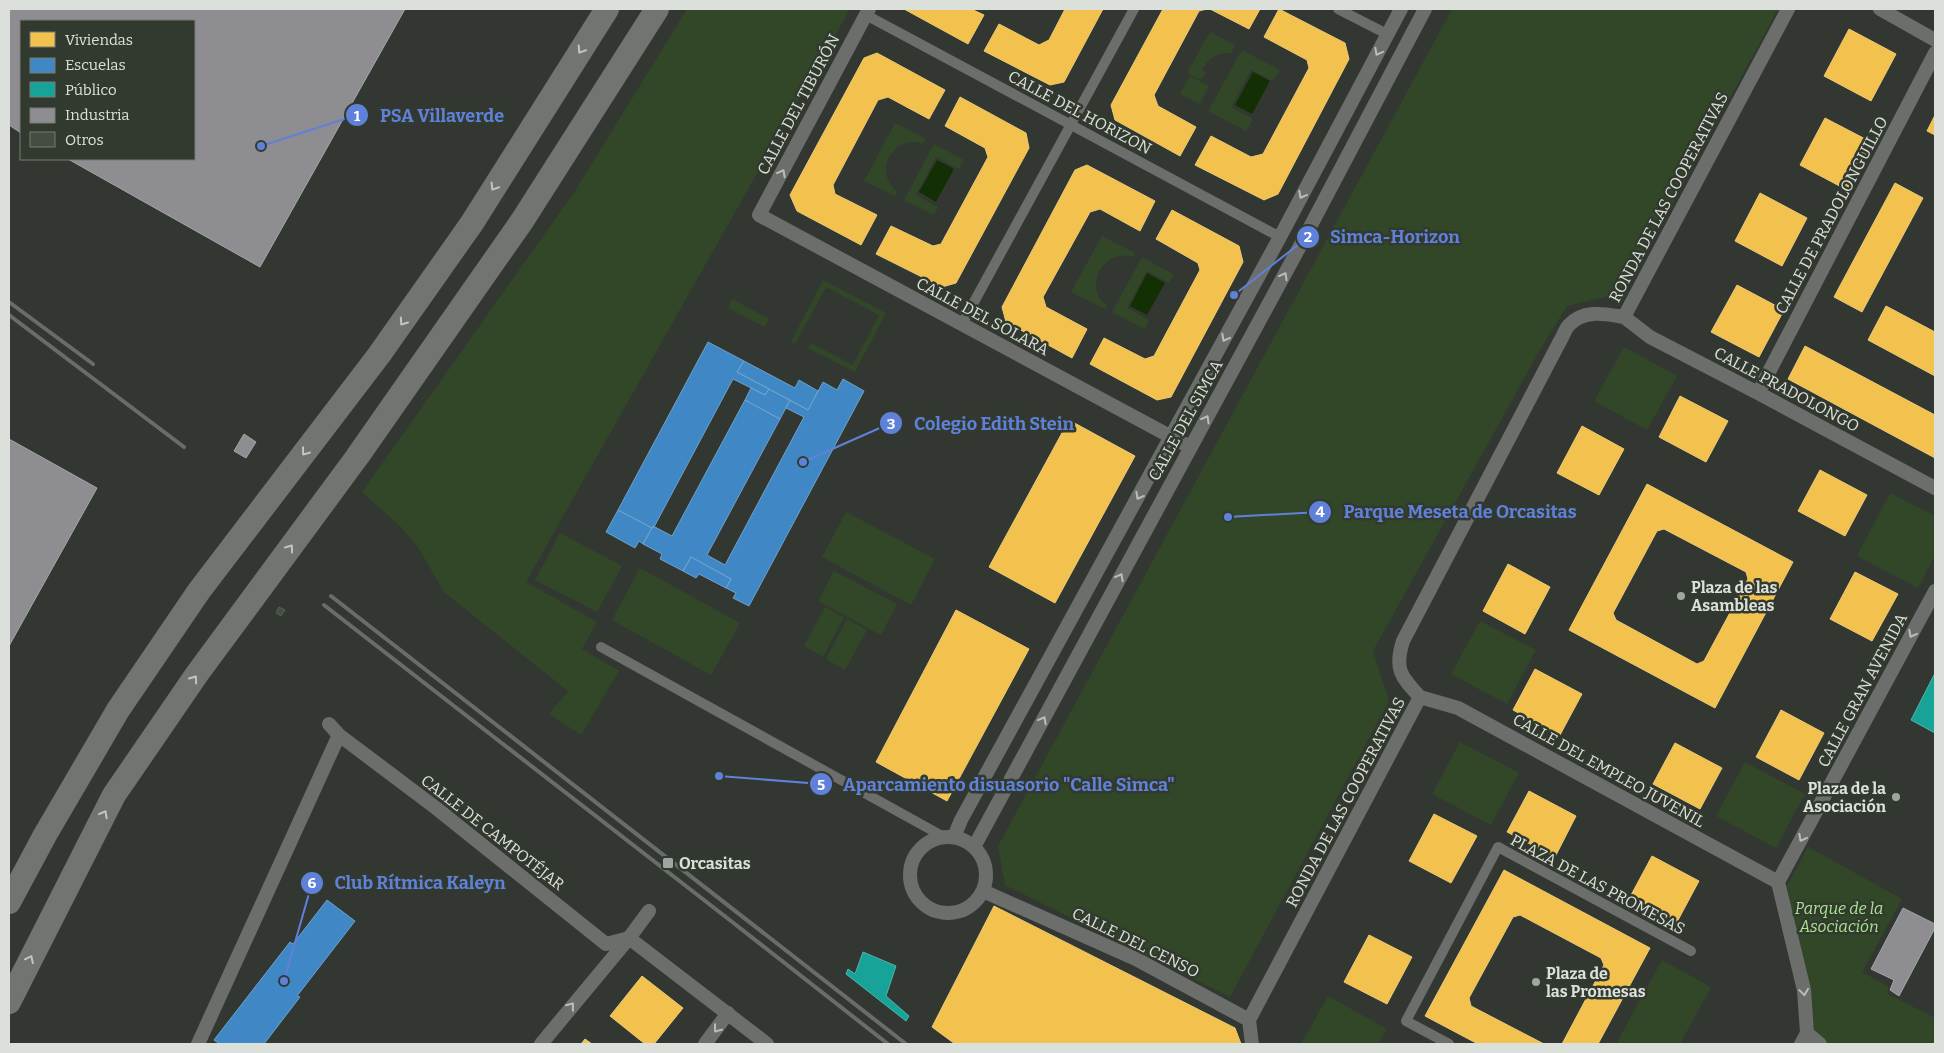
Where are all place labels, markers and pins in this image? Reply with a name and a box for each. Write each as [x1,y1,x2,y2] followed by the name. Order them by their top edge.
[345,99,514,132] callout: PSA Villaverde
[1296,221,1470,254] callout: Simca-Horizon
[879,407,1084,440] callout: Colegio Edith Stein
[1308,496,1586,529] callout: Parque Meseta de Orcasitas
[1691,578,1778,615] place label: Plaza de las Asambleas
[1675,590,1687,602] marker: Plaza de las Asambleas
[808,768,1185,801] callout: Aparcamiento disuasorio "Calle Simca"
[1803,779,1887,816] place label: Plaza de la Asociación
[1890,791,1902,803] marker: Plaza de la Asociación
[679,854,751,873] place label: Orcasitas
[661,856,675,870] marker: Orcasitas
[300,866,516,899] callout: Club Rítmica Kaleyn
[1546,964,1646,1001] place label: Plaza de las Promesas
[1530,976,1542,988] marker: Plaza de las Promesas

